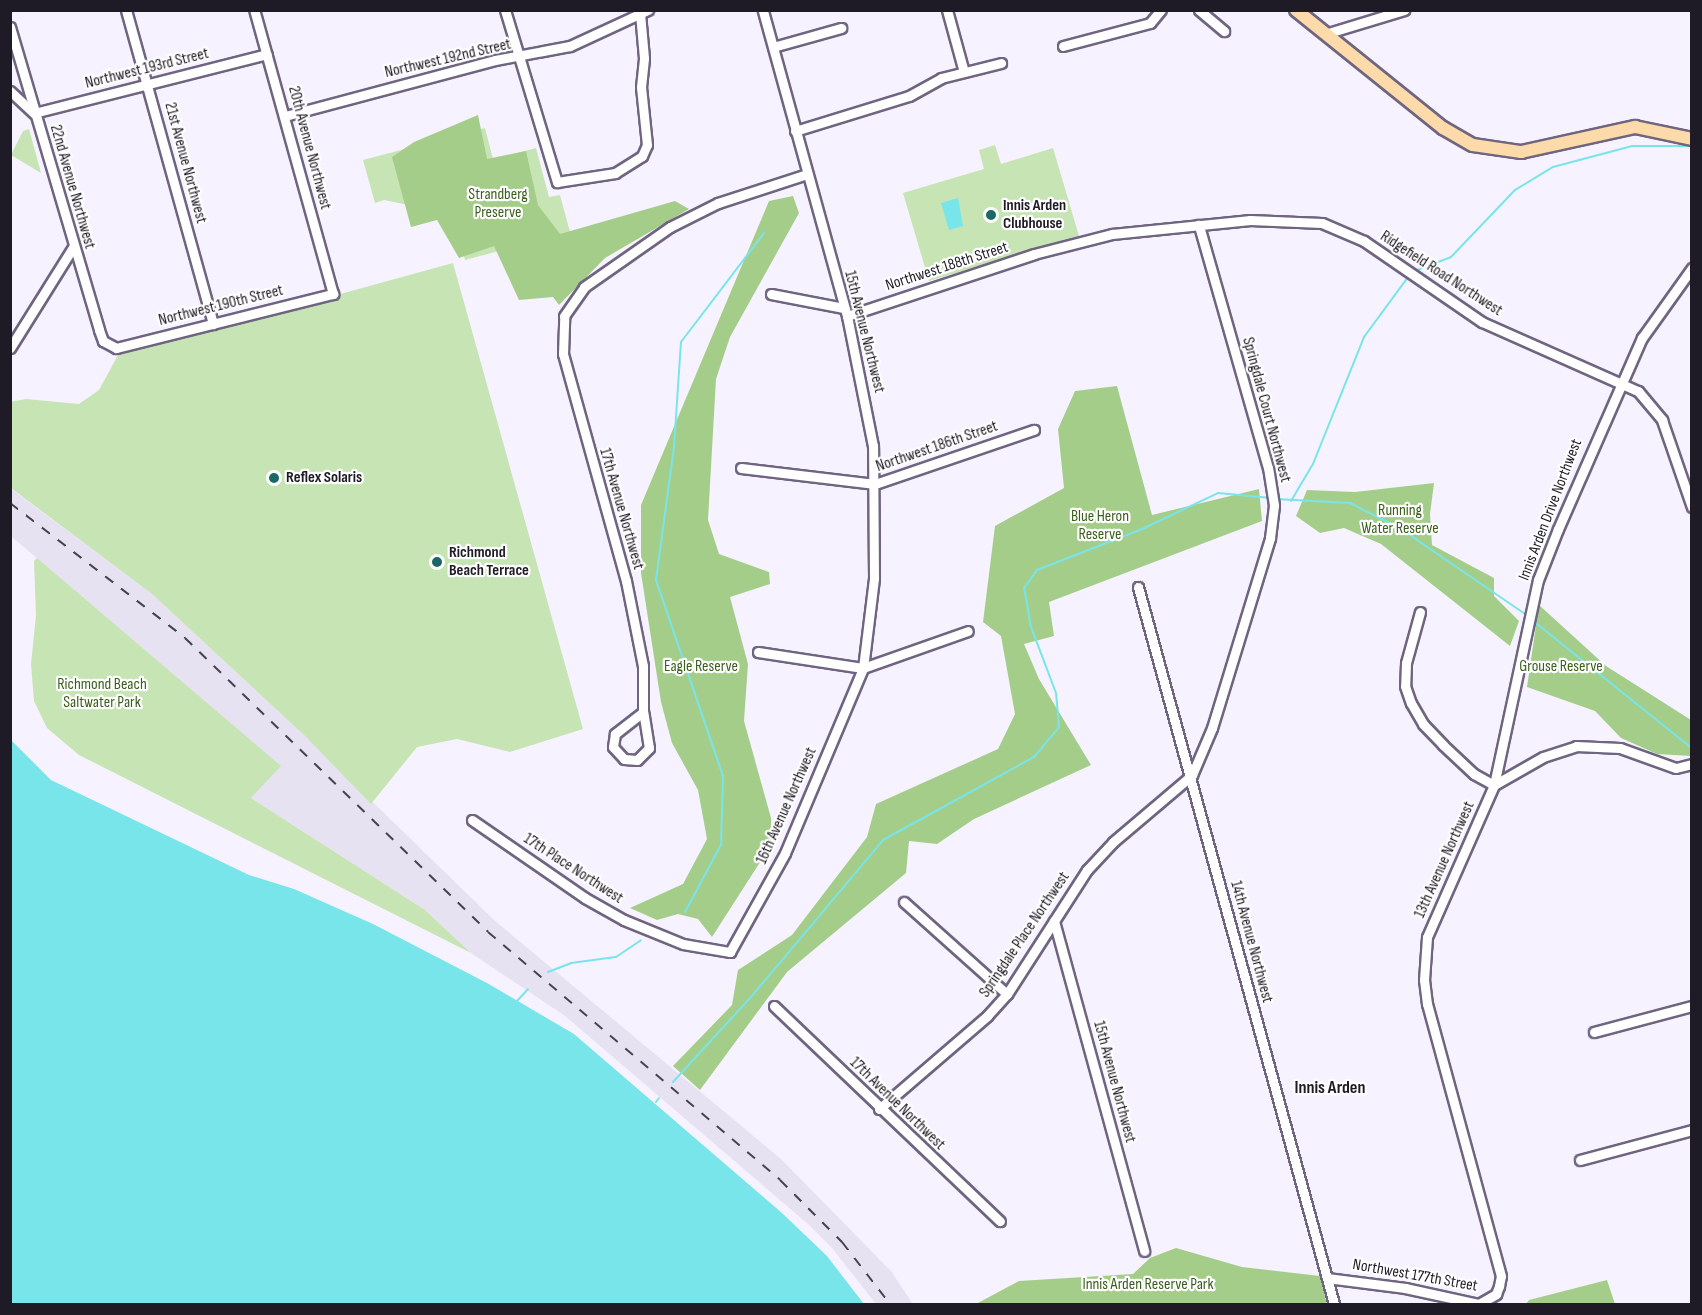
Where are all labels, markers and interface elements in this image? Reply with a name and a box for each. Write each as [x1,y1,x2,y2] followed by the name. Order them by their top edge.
[383,35,513,83] street label: Northwest 192nd Street
[83,44,211,94] street label: Northwest 193rd Street
[283,84,335,212] street label: 20th Avenue Northwest
[160,100,210,226] street label: 21st Avenue Northwest
[45,123,99,251] street label: 22nd Avenue Northwest
[468,185,528,223] park label: Strandberg Preserve
[1003,196,1066,234] place label: Innis Arden Clubhouse
[984,208,998,222] marker: Innis Arden Clubhouse
[1376,227,1506,321] street label: Ridgefield Road Northwest
[883,238,1011,296] street label: Northwest 188th Street
[840,269,888,395] street label: 15th Avenue Northwest
[157,281,285,331] street label: Northwest 190th Street
[1237,335,1295,485] street label: Springdale Court Northwest
[874,417,1000,477] street label: Northwest 186th Street
[1515,437,1587,583] street label: Innis Arden Drive Northwest
[594,446,648,572] street label: 17th Avenue Northwest
[286,468,362,488] place label: Reflex Solaris
[267,471,281,485] marker: Reflex Solaris
[1361,501,1439,539] park label: Running Water Reserve
[1071,507,1129,545] park label: Blue Heron Reserve
[449,543,529,581] place label: Richmond Beach Terrace
[430,555,444,569] marker: Richmond Beach Terrace
[664,657,738,677] park label: Eagle Reserve
[1519,657,1603,677] park label: Grouse Reserve
[57,675,147,713] park label: Richmond Beach Saltwater Park
[753,745,821,867] street label: 16th Avenue Northwest
[1411,799,1479,921] street label: 13th Avenue Northwest
[520,830,626,908] street label: 17th Place Northwest
[976,869,1074,1001] street label: Springdale Place Northwest
[1225,879,1277,1005] street label: 14th Avenue Northwest
[1089,1019,1139,1145] street label: 15th Avenue Northwest
[845,1054,949,1154] street label: 17th Avenue Northwest
[1294,1077,1366,1099] district label: Innis Arden
[1351,1256,1479,1296] street label: Northwest 177th Street
[1082,1275,1214,1295] park label: Innis Arden Reserve Park

